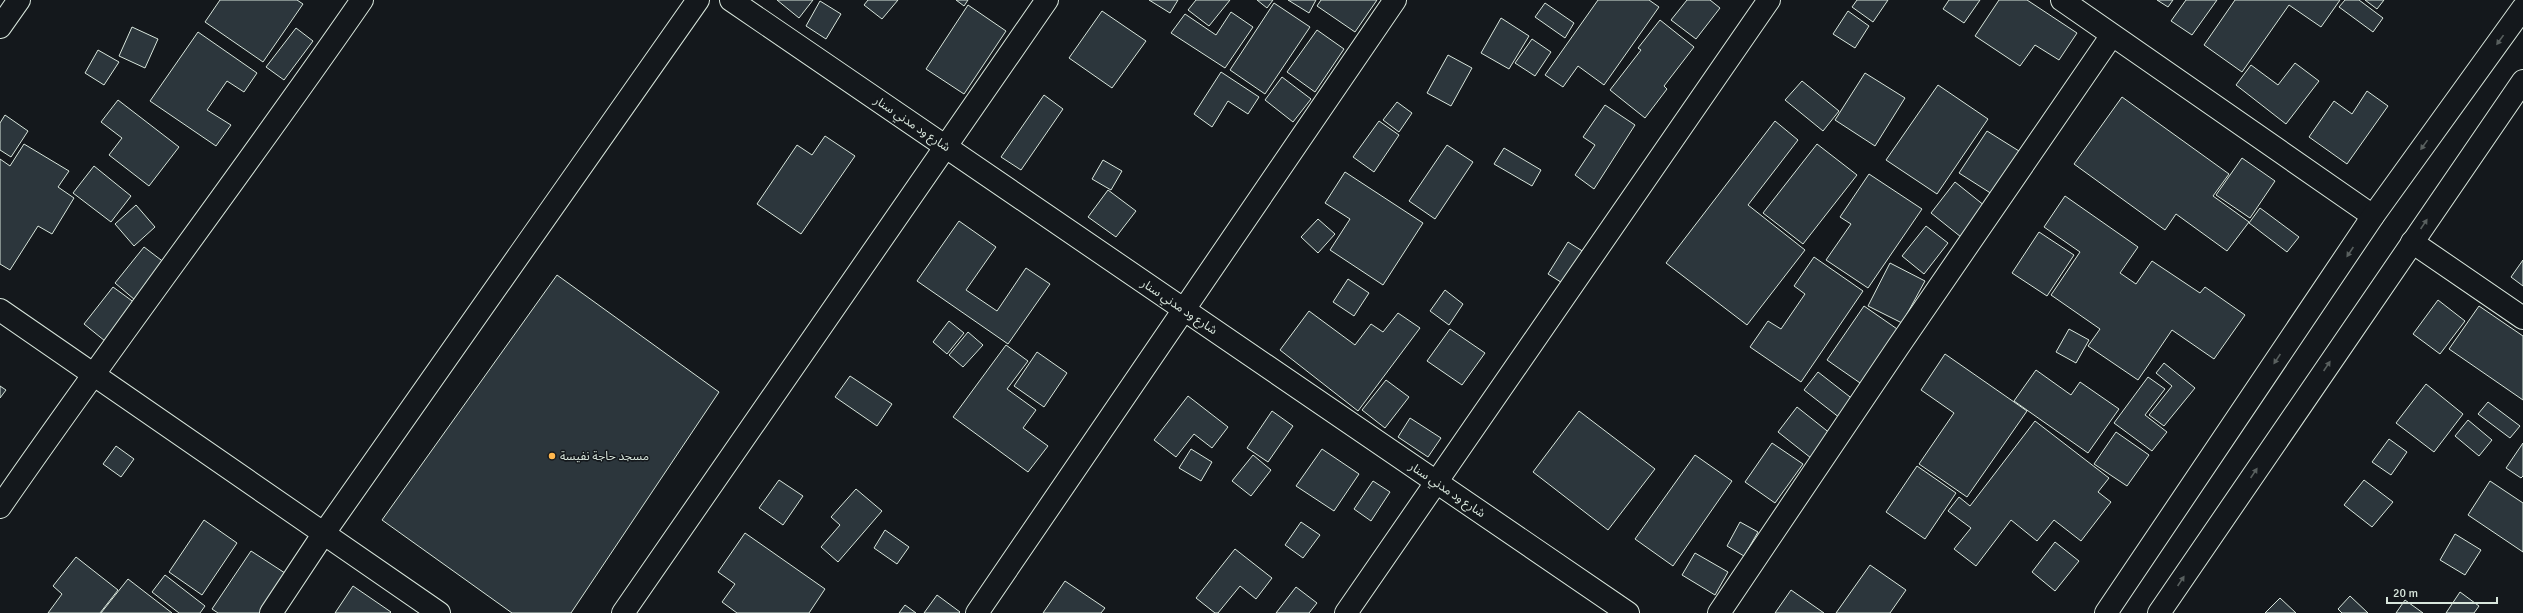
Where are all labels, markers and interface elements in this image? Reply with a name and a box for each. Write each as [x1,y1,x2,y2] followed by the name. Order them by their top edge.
[2496,34,2504,45] one-way arrow
[869,92,953,156] street label: شارع ود مدني سنار
[2420,139,2428,150] one-way arrow
[2420,219,2428,229] one-way arrow
[2346,247,2354,257] one-way arrow
[1136,275,1220,339] street label: شارع ود مدني سنار
[2273,354,2281,365] one-way arrow
[2323,361,2331,371] one-way arrow
[560,449,649,464] place label: مسجد حاجة نفيسة
[547,451,557,461] marker: مسجد حاجة نفيسة
[1404,458,1488,522] street label: شارع ود مدني سنار
[2250,468,2258,479] one-way arrow
[2177,575,2184,587] one-way arrow
[2387,579,2497,605] scale bar
[2393,586,2418,601] text: 20 m

